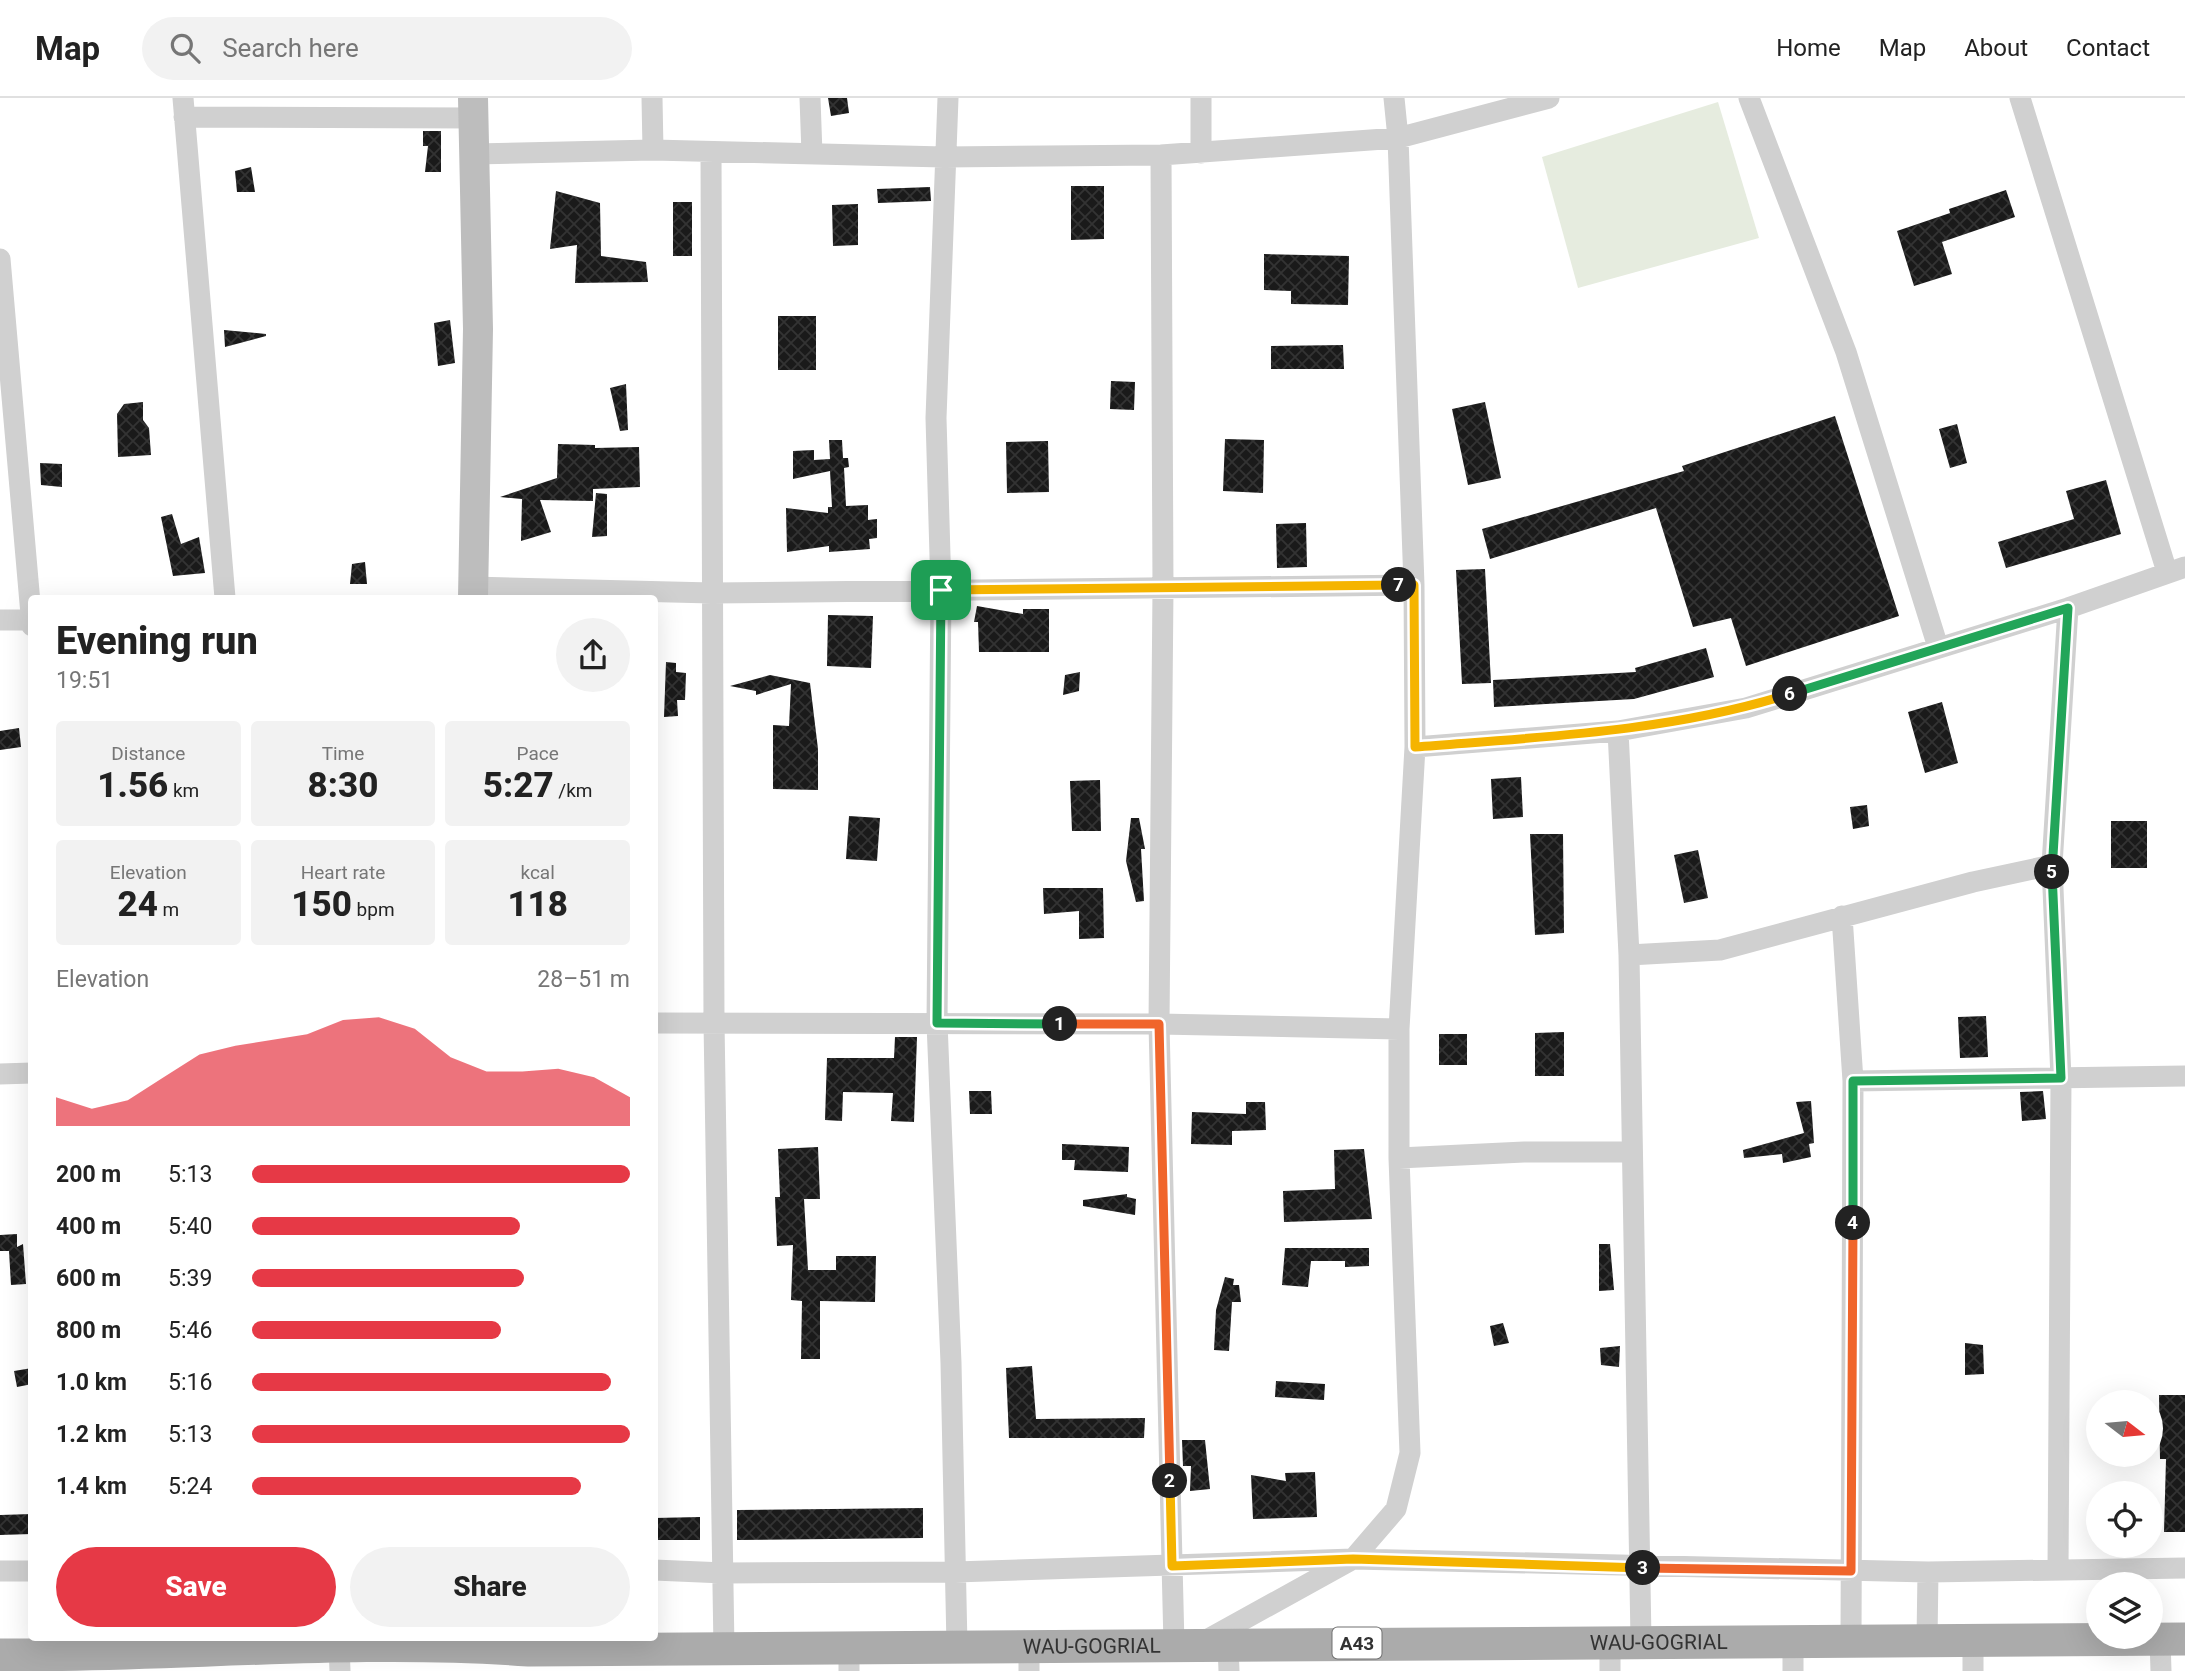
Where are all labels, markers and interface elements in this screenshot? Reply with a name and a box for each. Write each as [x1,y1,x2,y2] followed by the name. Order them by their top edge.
[142,17,632,80] search box
[35,29,100,68] text: Map
[166,29,204,67] icon: search
[222,33,359,63] text: Search here
[1776,34,1841,62] text: Home
[1879,34,1926,62] text: Map
[1964,34,2028,62] text: About
[2066,34,2150,62] text: Contact
[911,560,971,620] pin
[1382,568,1416,602] pin: 7
[922,571,960,609] icon: arrive
[1393,573,1404,596] text: 7
[556,618,630,692] button: share
[56,619,258,663] text: Evening run
[56,667,113,694] text: 19:51
[1772,676,1808,712] pin: 6
[1784,682,1795,705] text: 6
[111,742,185,765] text: Distance
[322,742,364,765] text: Time
[517,742,559,765] text: Pace
[97,765,168,806] text: 1.56
[308,765,378,806] text: 8:30
[483,765,554,806] text: 5:27
[168,779,199,802] text: km
[554,779,592,802] text: /km
[2035,854,2070,890] pin: 5
[2046,860,2057,883] text: 5
[110,861,187,884] text: Elevation
[301,861,385,884] text: Heart rate
[520,861,555,884] text: kcal
[117,884,158,925] text: 24
[291,884,352,925] text: 150
[507,884,568,925] text: 118
[158,898,179,921] text: m
[352,898,395,921] text: bpm
[56,966,149,993] text: Elevation
[537,966,630,993] text: 28–51 m
[1042,1006,1078,1042] pin: 1
[1054,1012,1065,1035] text: 1
[56,1161,121,1188] text: 200 m
[168,1161,212,1188] text: 5:13
[1836,1206,1870,1240] pin: 4
[1847,1211,1858,1234] text: 4
[56,1213,121,1240] text: 400 m
[168,1213,212,1240] text: 5:40
[56,1265,121,1292] text: 600 m
[168,1265,212,1292] text: 5:39
[56,1317,121,1344] text: 800 m
[168,1317,212,1344] text: 5:46
[56,1369,127,1396] text: 1.0 km
[168,1369,212,1396] text: 5:16
[2086,1390,2163,1466] north arrow
[2086,1390,2163,1649] map controls
[56,1421,127,1448] text: 1.2 km
[168,1421,212,1448] text: 5:13
[1152,1464,1188,1498] pin: 2
[1164,1469,1175,1492] text: 2
[56,1473,127,1500] text: 1.4 km
[168,1473,212,1500] text: 5:24
[2086,1481,2163,1558] button: locate
[56,1547,336,1627] button: Save
[350,1547,630,1627] button: Share
[1626,1550,1660,1586] pin: 3
[1637,1556,1648,1579] text: 3
[2086,1572,2163,1649] button: layers
[1332,1628,1382,1658] road number: A43
[1590,1630,1728,1655] street label: WAU-GOGRIAL
[1023,1634,1161,1659] street label: WAU-GOGRIAL

